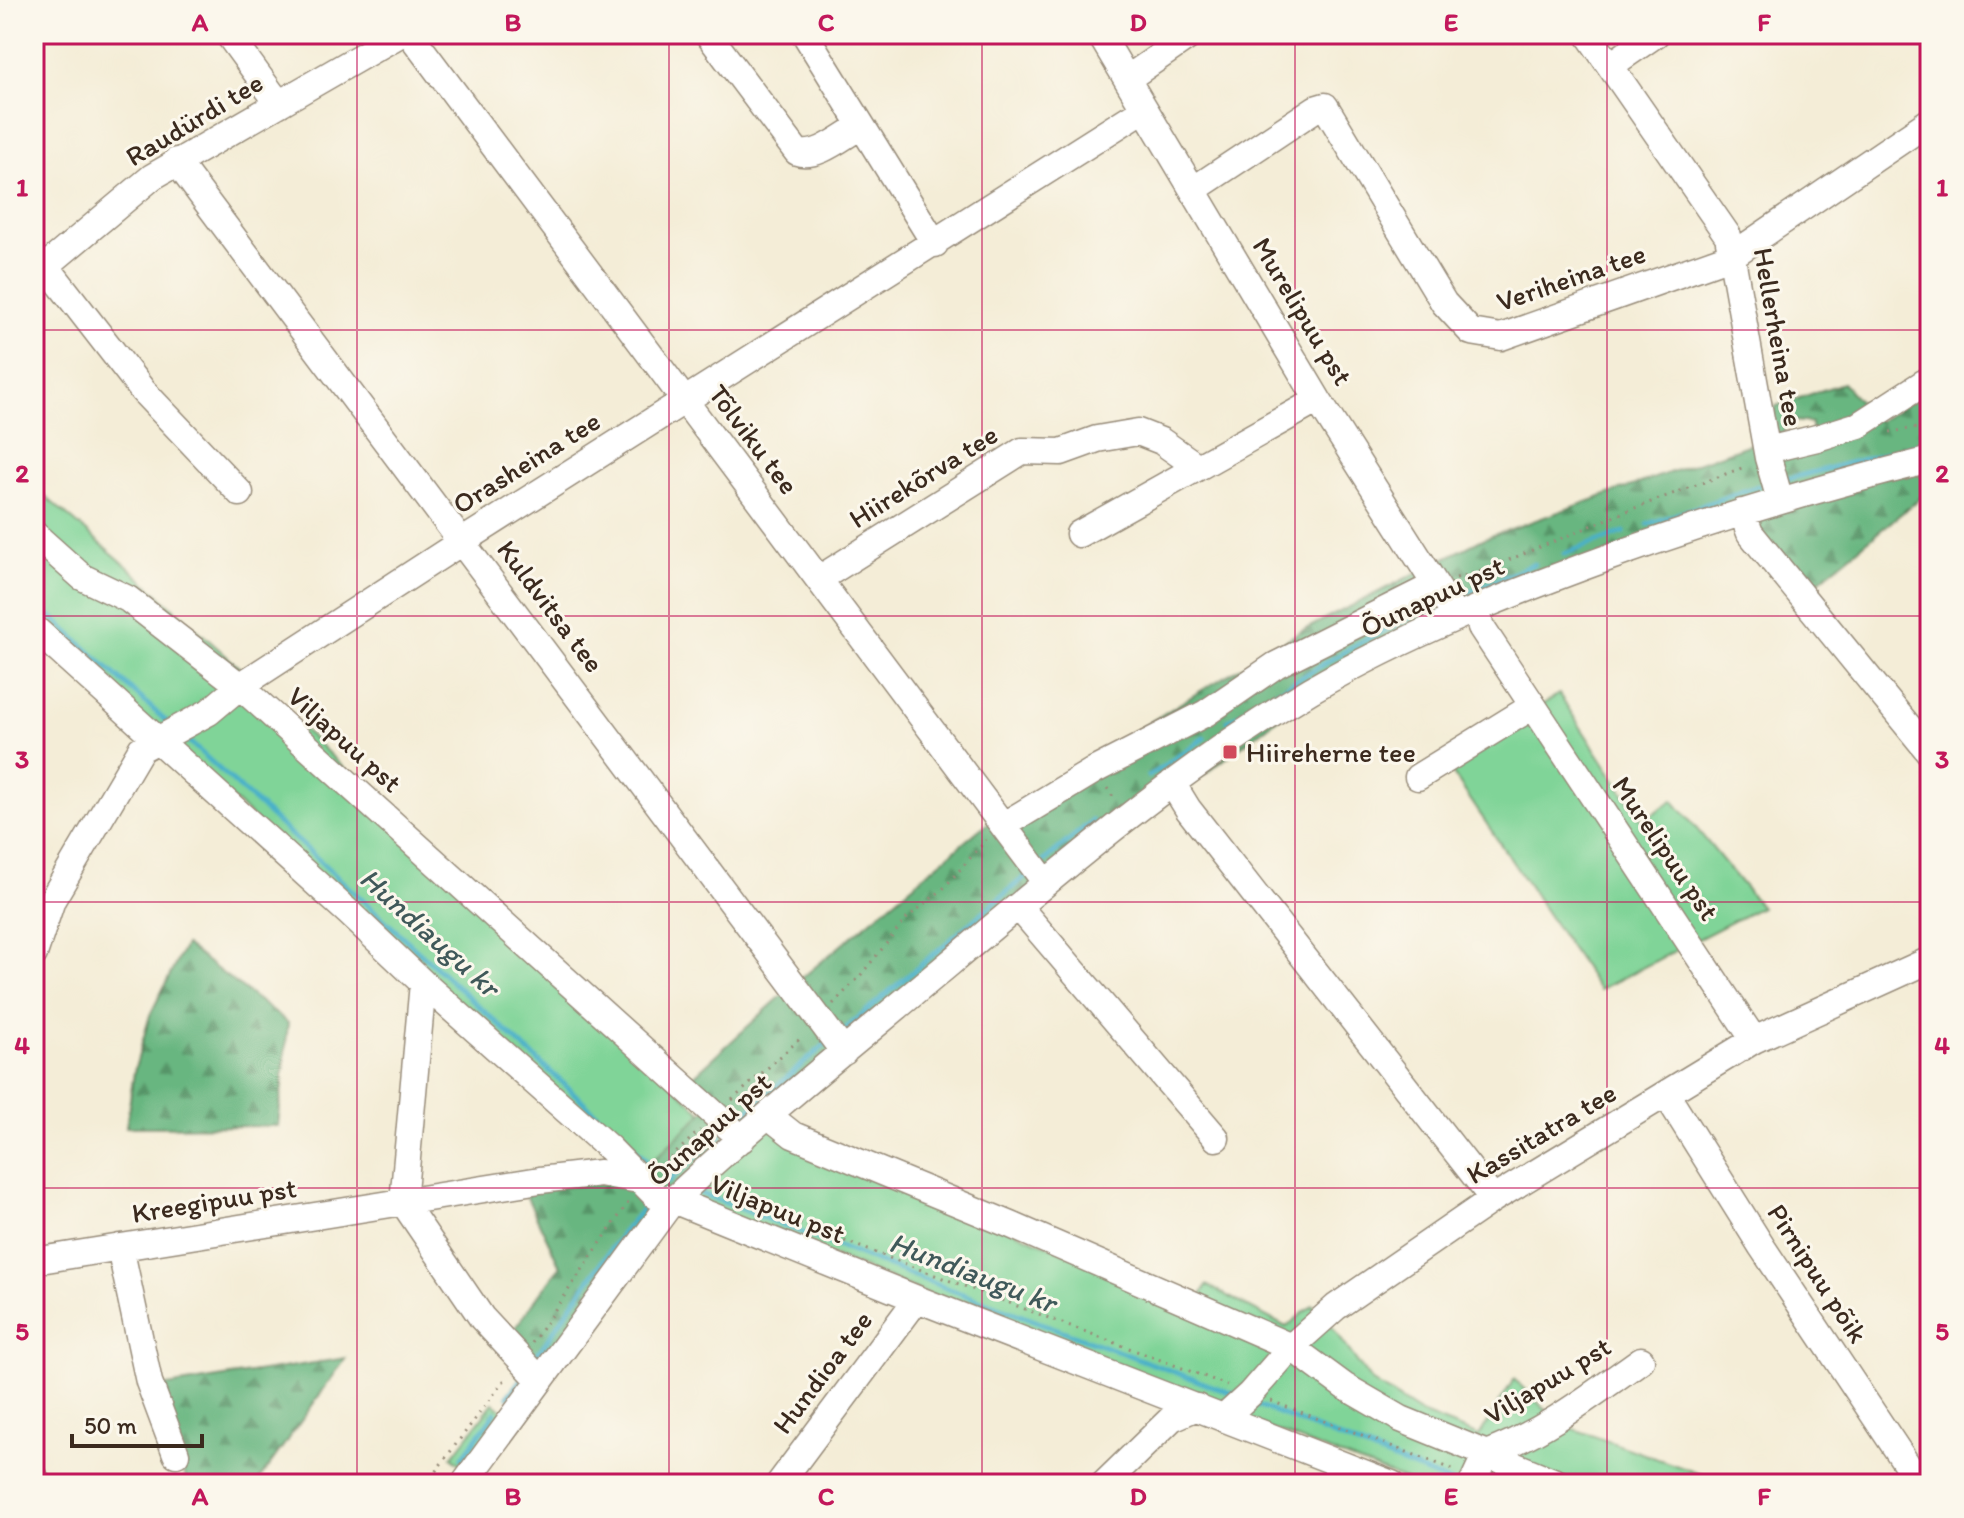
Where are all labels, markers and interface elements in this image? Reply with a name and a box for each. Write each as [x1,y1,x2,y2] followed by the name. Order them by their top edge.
[191,6,209,38] text: A
[505,6,522,38] text: B
[818,6,835,38] text: C
[1129,6,1147,38] text: D
[1444,6,1458,38] text: E
[1757,6,1771,38] text: F
[119,65,269,173] street label: Raudürdi tee
[16,171,28,203] text: 1
[1936,171,1948,203] text: 1
[1246,231,1360,391] street label: Murelipuu pst
[1492,236,1650,318] street label: Veriheina tee
[1747,245,1811,429] street label: Hellerheina tee
[702,377,806,501] street label: Tõlviku tee
[446,403,606,521] street label: Orasheina tee
[842,417,1004,535] street label: Hiirekõrva tee
[15,457,29,489] text: 2
[1935,457,1949,489] text: 2
[490,533,612,679] street label: Kuldvitsa tee
[1355,548,1509,644] street label: Õunapuu pst
[281,679,409,799] street label: Viljapuu pst
[1246,735,1416,769] place label: Hiireherne tee
[15,743,29,775] text: 3
[1221,743,1239,761] marker: Hiireherne tee
[1935,743,1949,775] text: 3
[1605,769,1727,927] street label: Murelipuu pst
[352,860,510,1007] water label: Hundiaugu kr
[14,1029,30,1061] text: 4
[1934,1029,1950,1061] text: 4
[640,1065,778,1193] street label: Õunapuu pst
[1460,1075,1622,1191] street label: Kassitatra tee
[706,1166,850,1250] street label: Viljapuu pst
[129,1170,299,1230] street label: Kreegipuu pst
[1760,1197,1876,1349] street label: Pirnipuu põik
[884,1223,1065,1322] water label: Hundiaugu kr
[765,1304,879,1440] street label: Hundioa tee
[15,1315,29,1347] text: 5
[1935,1315,1949,1347] text: 5
[1477,1329,1617,1431] street label: Viljapuu pst
[72,1398,202,1448] scale bar
[84,1411,137,1440] text: 50 m
[191,1480,209,1512] text: A
[505,1480,522,1512] text: B
[818,1480,835,1512] text: C
[1129,1480,1147,1512] text: D
[1444,1480,1458,1512] text: E
[1757,1480,1771,1512] text: F

